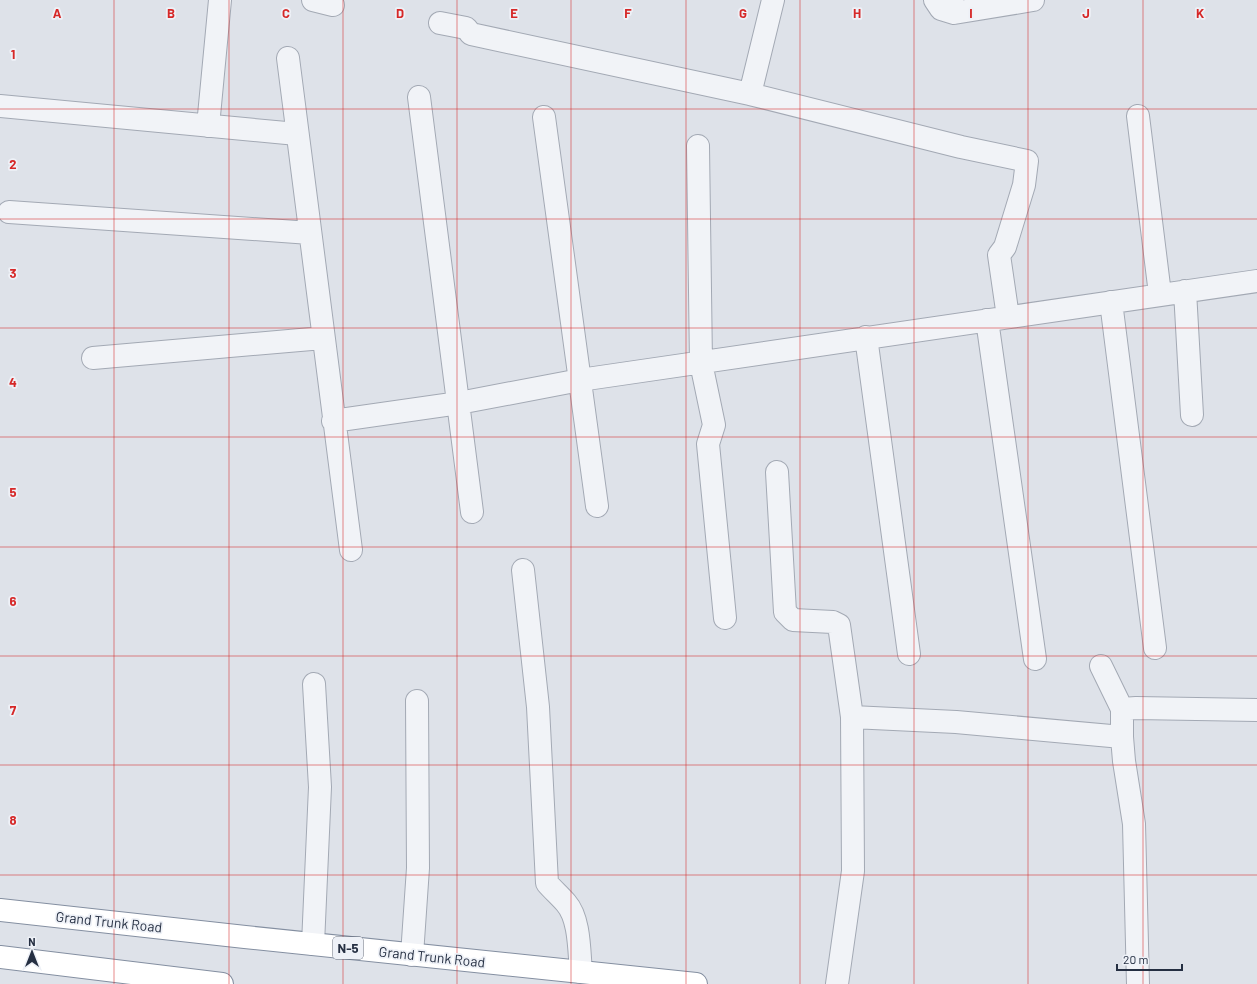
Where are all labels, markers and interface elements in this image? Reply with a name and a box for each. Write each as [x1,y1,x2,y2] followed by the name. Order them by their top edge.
[53,5,62,21] text: A
[167,5,175,21] text: B
[282,5,290,21] text: C
[396,5,404,21] text: D
[510,5,518,21] text: E
[624,5,632,21] text: F
[739,5,747,21] text: G
[853,5,861,21] text: H
[969,5,973,21] text: I
[1082,5,1090,21] text: J
[1196,5,1204,21] text: K
[11,46,15,62] text: 1
[9,156,17,172] text: 2
[9,265,17,281] text: 3
[9,374,17,390] text: 4
[9,484,17,500] text: 5
[10,593,17,609] text: 6
[10,702,17,718] text: 7
[9,812,17,828] text: 8
[55,907,163,936] street label: Grand Trunk Road
[12,932,52,972] north arrow
[28,935,36,948] text: N
[333,937,363,959] road number: N-5
[378,942,486,971] street label: Grand Trunk Road
[1117,946,1182,972] scale bar
[1123,952,1149,966] text: 20 m

